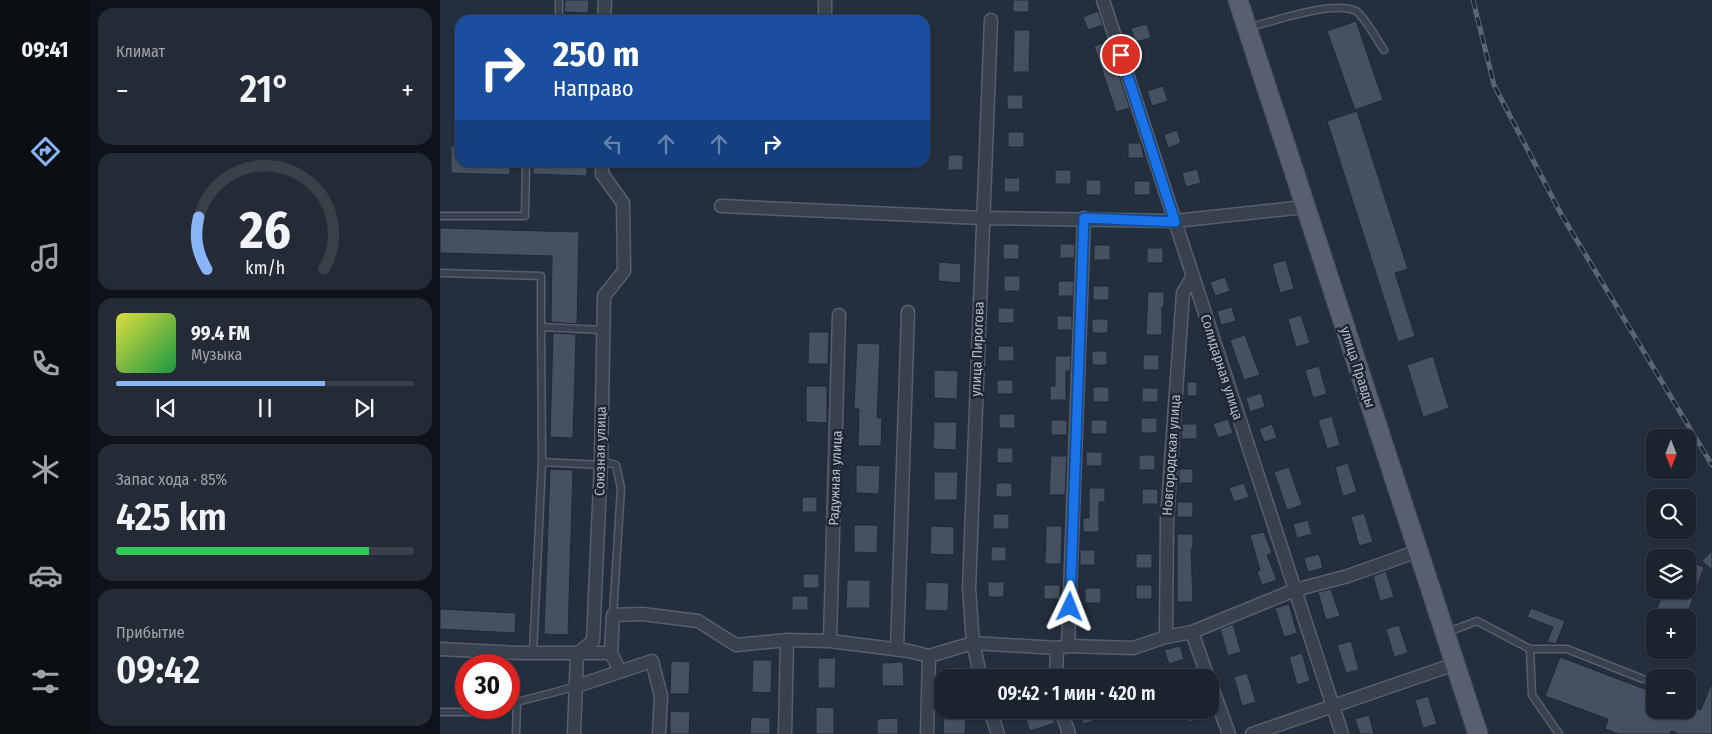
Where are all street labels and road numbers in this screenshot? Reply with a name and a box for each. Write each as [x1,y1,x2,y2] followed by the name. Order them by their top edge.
[967,301,988,397] street label: улица Пирогова
[1196,312,1247,422] street label: Солидарная улица
[1336,324,1379,410] street label: улица Правды
[1159,394,1184,516] street label: Новгородская улица
[591,406,610,496] street label: Союзная улица
[825,430,846,526] street label: Радужная улица

